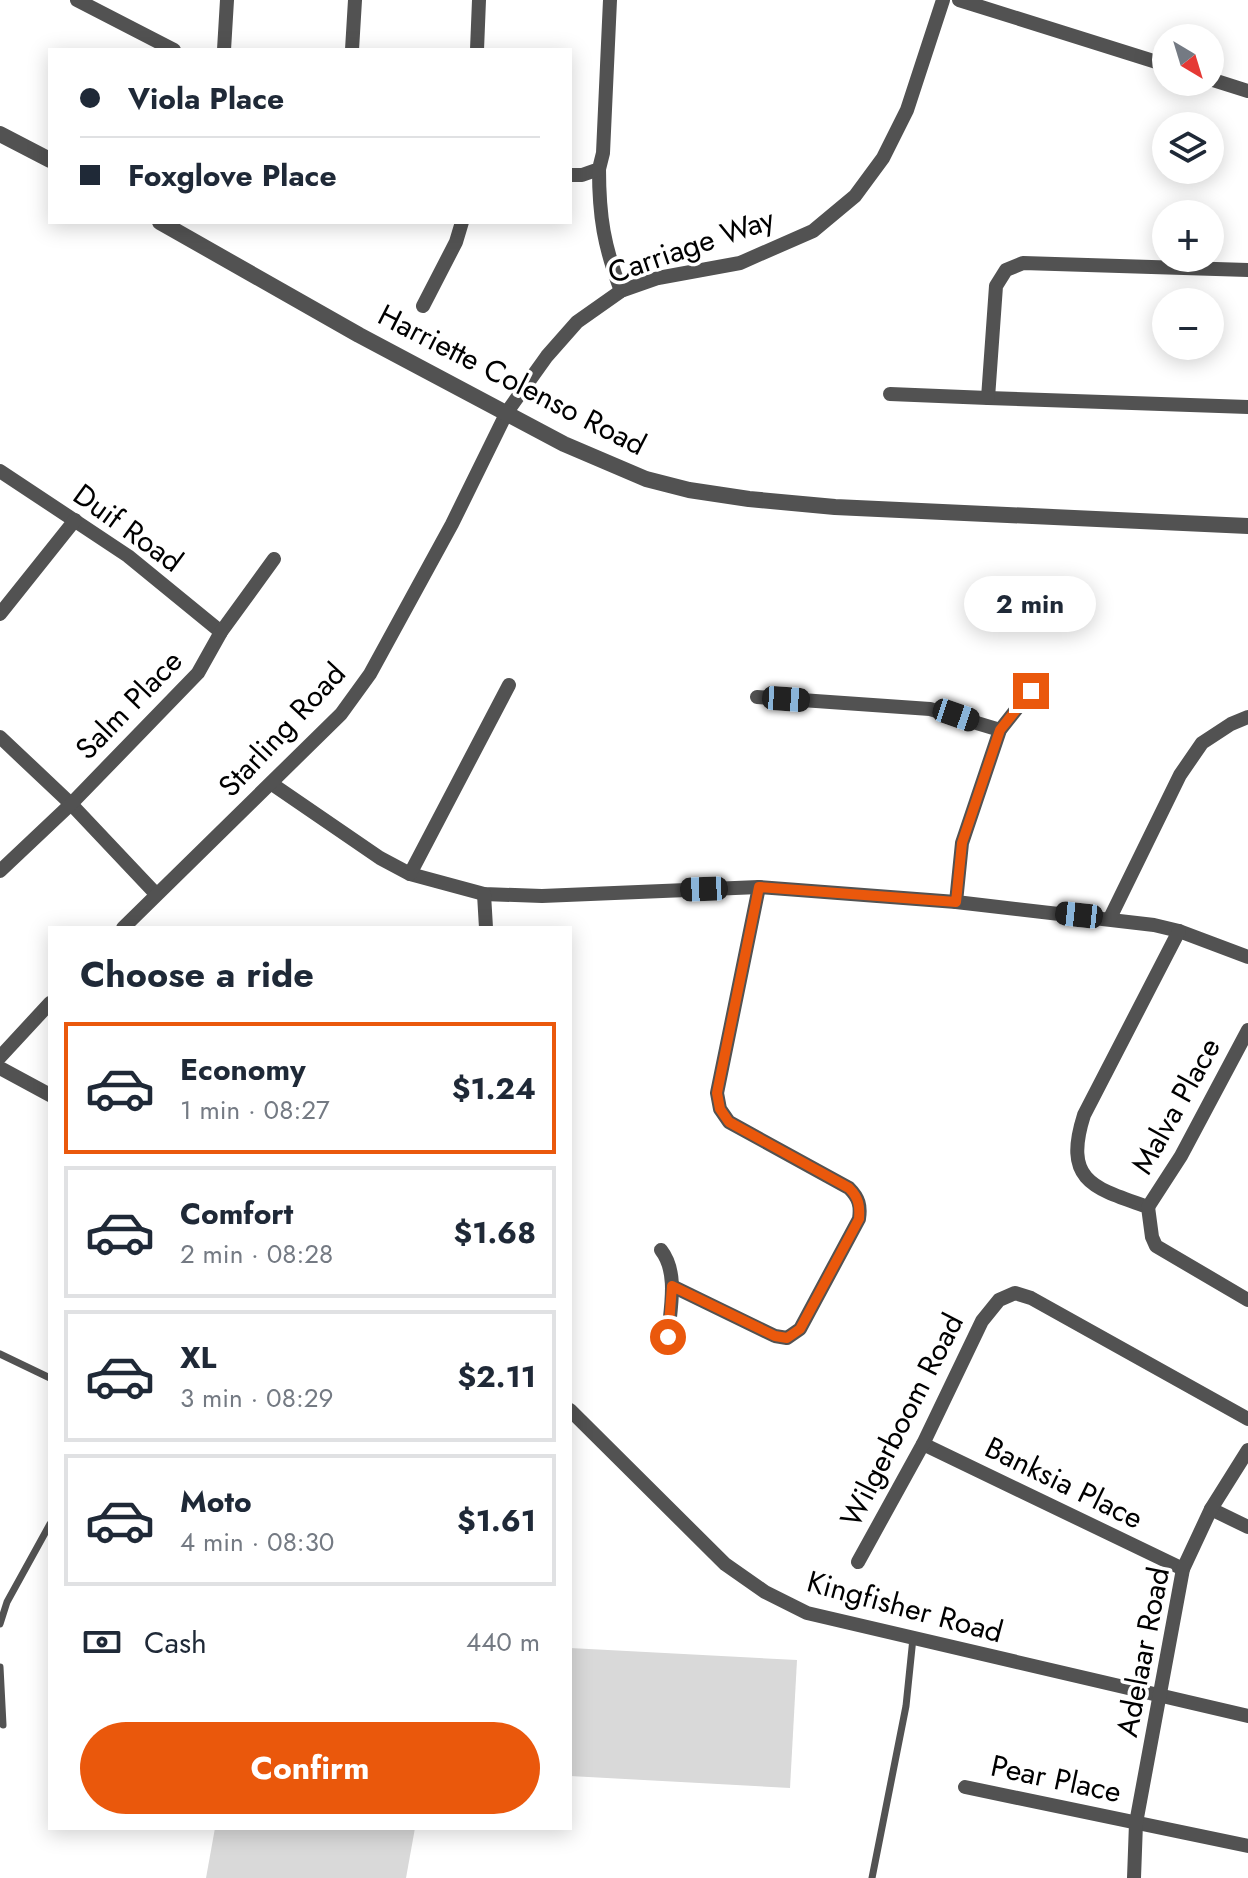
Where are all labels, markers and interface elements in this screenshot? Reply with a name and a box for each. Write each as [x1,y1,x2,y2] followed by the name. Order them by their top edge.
[1152,24,1224,96] north arrow
[1152,24,1224,360] map controls
[128,77,284,120] text: Viola Place
[1152,112,1224,184] button: layers
[128,154,337,197] text: Foxglove Place
[602,197,781,294] street label: Carriage Way
[1152,200,1224,272] button: +
[1152,288,1224,360] button: −
[371,293,654,466] street label: Harriette Colenso Road
[65,473,192,582] street label: Duif Road
[965,575,1097,631] callout: 2 min
[996,585,1064,623] text: 2 min
[65,640,192,769] street label: Salm Place
[208,653,355,806] street label: Starling Road
[1013,673,1049,709] route end
[761,685,811,713] car
[929,696,983,734] car
[680,876,728,902] car
[1054,901,1104,929] car
[80,948,314,1000] text: Choose a ride
[1120,1030,1231,1182] street label: Malva Place
[180,1048,306,1091] text: Economy
[84,1052,156,1124] icon: car
[452,1067,536,1110] text: $1.24
[180,1091,330,1129] text: 1 min · 08:27
[180,1192,293,1235] text: Comfort
[84,1196,156,1268] icon: car
[454,1211,536,1254] text: $1.68
[180,1235,333,1273] text: 2 min · 08:28
[829,1306,974,1534] street label: Wilgerboom Road
[650,1319,686,1355] route start
[180,1336,216,1379] text: XL
[84,1340,156,1412] icon: car
[457,1355,536,1398] text: $2.11
[180,1379,333,1417] text: 3 min · 08:29
[978,1426,1150,1539] street label: Banksia Place
[180,1480,252,1523] text: Moto
[84,1484,156,1556] icon: car
[457,1499,536,1542] text: $1.61
[180,1523,334,1561] text: 4 min · 08:30
[802,1560,1008,1653] street label: Kingfisher Road
[1105,1563,1180,1740] street label: Adelaar Road
[80,1620,124,1664] icon: cash
[144,1621,207,1664] text: Cash
[466,1623,540,1661] text: 440 m
[80,1722,540,1814] button: Confirm
[987,1744,1125,1813] street label: Pear Place

